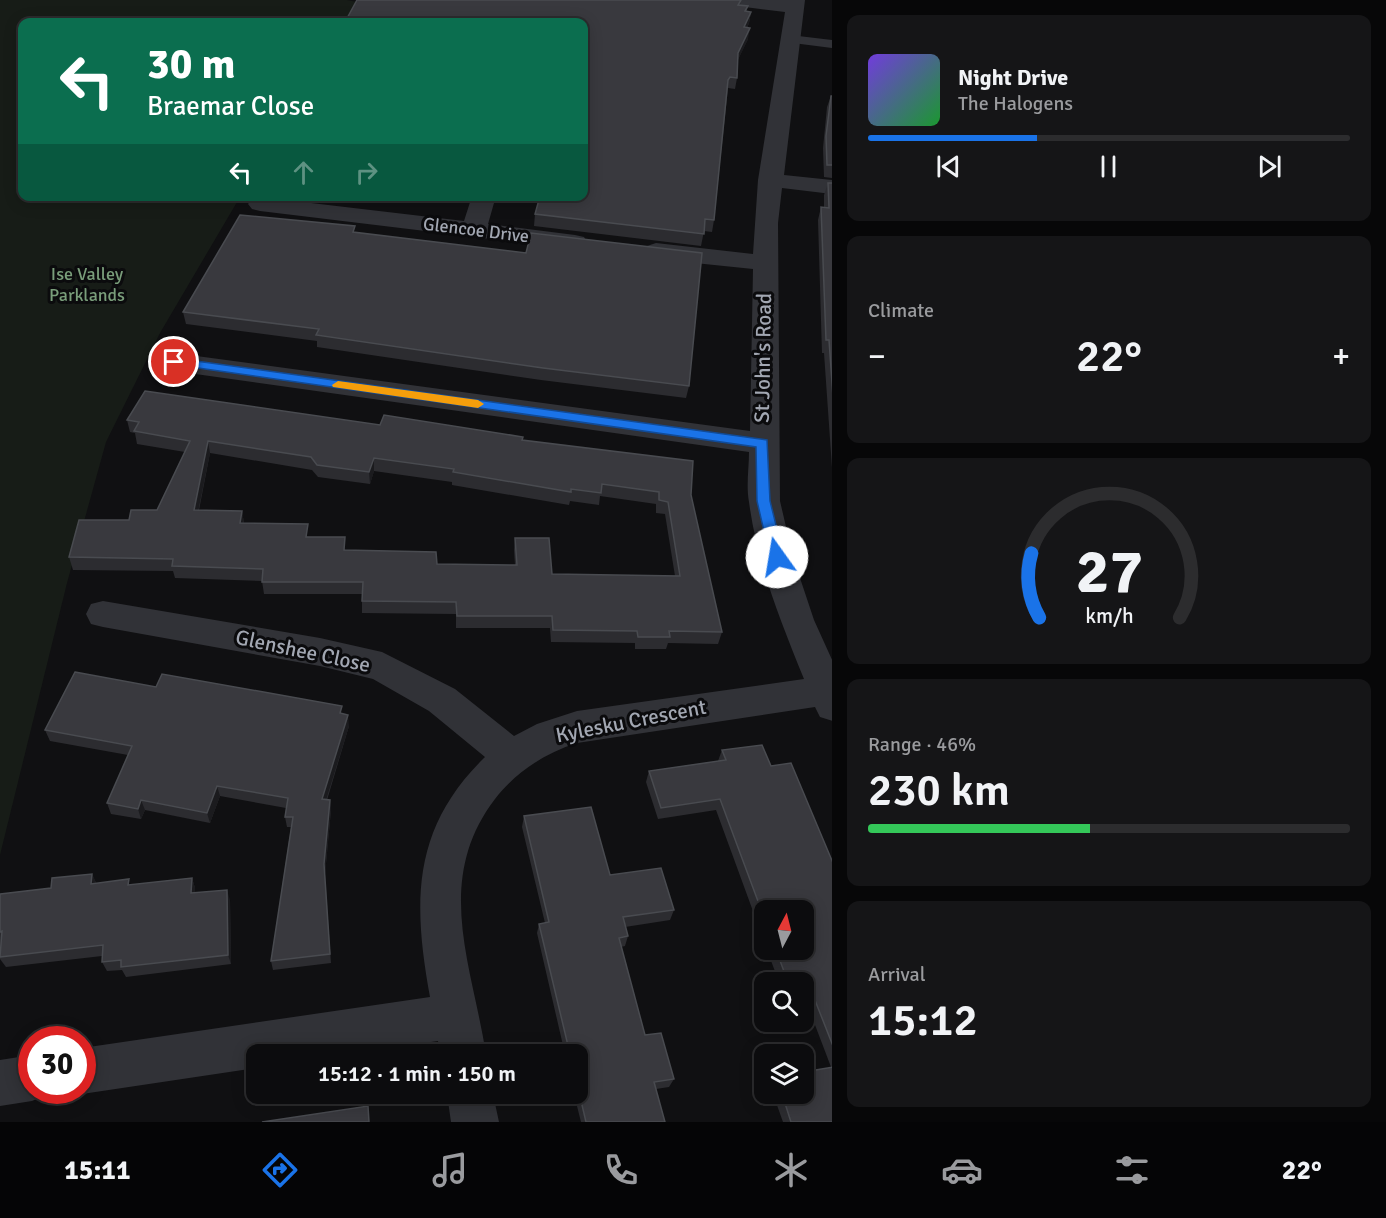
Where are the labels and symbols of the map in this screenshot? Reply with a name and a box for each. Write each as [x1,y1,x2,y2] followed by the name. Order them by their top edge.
[422,213,530,247] street label: Glencoe Drive
[49,263,125,306] park label: Ise Valley Parklands
[749,293,777,423] street label: St John's Road
[148,336,199,387] pin
[745,525,809,589] position arrow
[233,624,373,678] street label: Glenshee Close
[554,694,708,748] street label: Kylesku Crescent
[754,900,814,960] north arrow
[18,1026,96,1104] speed limit sign: 30

